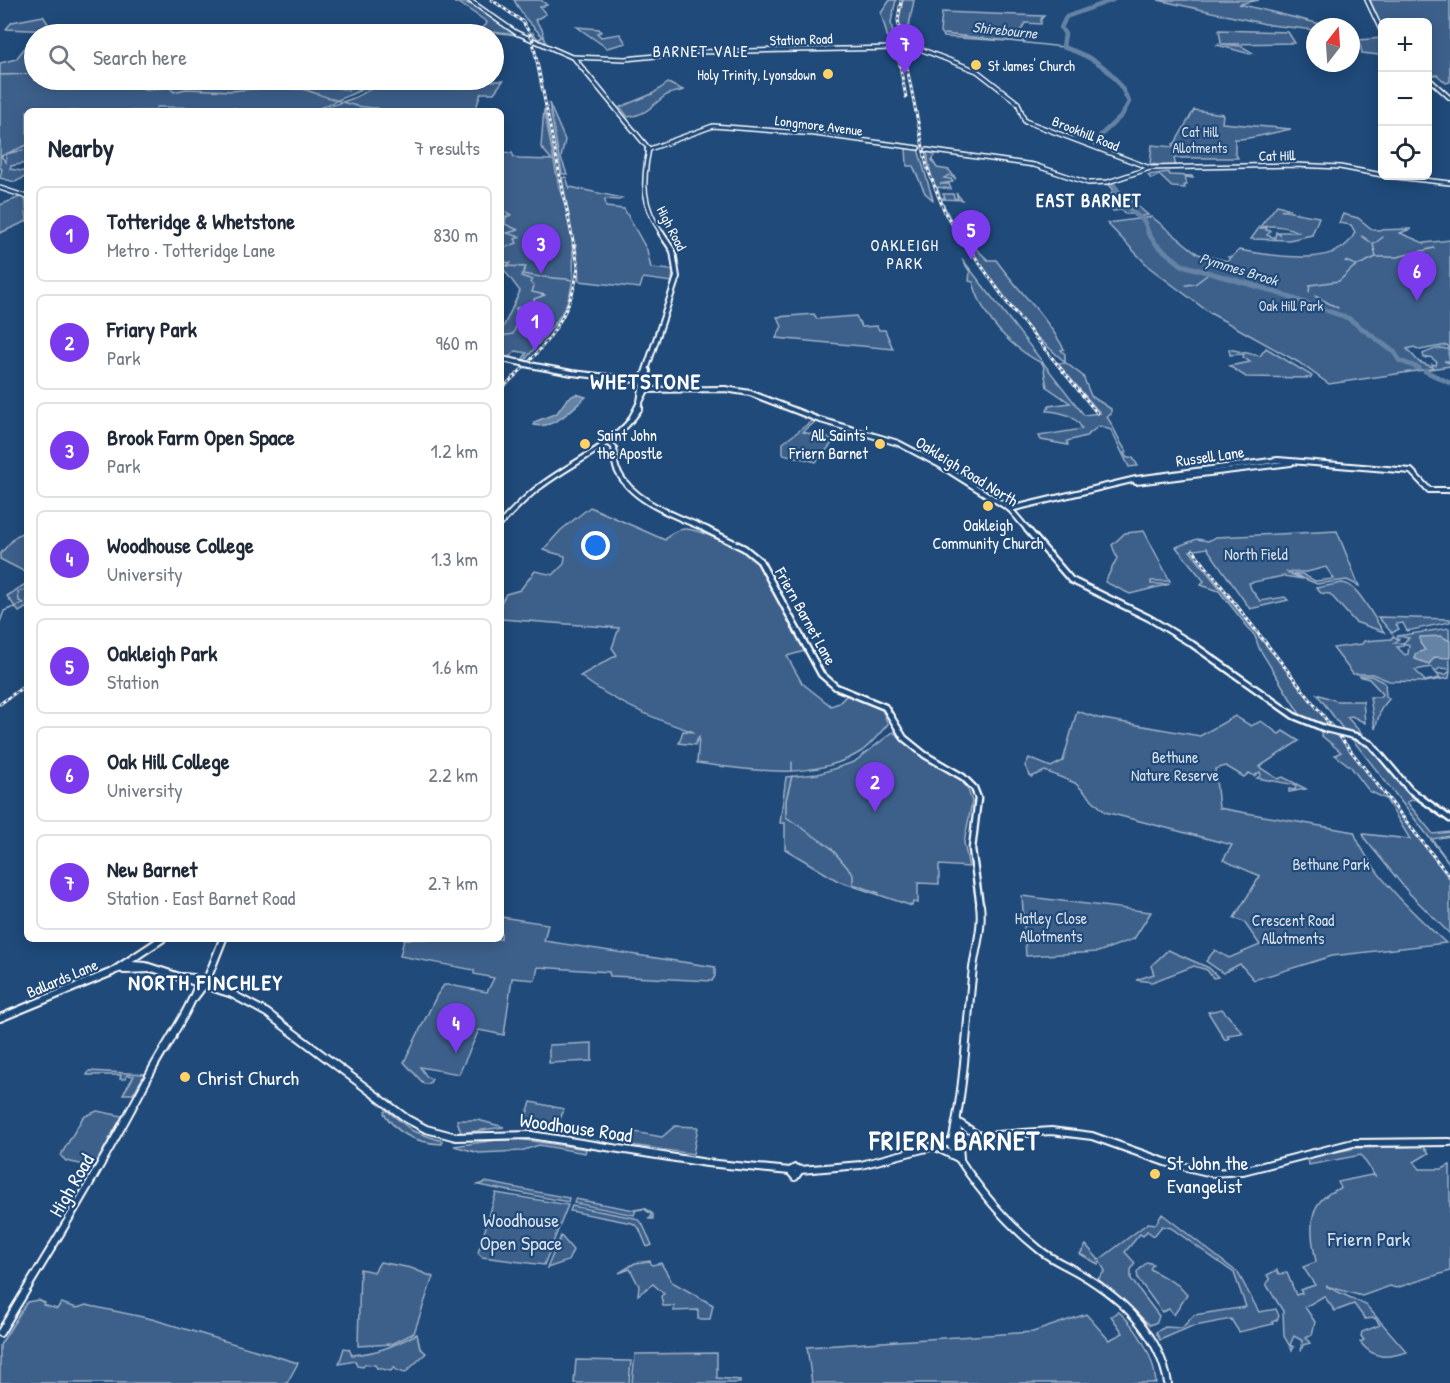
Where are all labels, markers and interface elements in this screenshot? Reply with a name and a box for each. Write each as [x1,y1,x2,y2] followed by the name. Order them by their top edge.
[972,16,1039,44] water label: Shirebourne
[1306,18,1360,72] north arrow
[1378,18,1432,180] map controls
[1378,18,1432,72] button: +
[24,24,504,90] search box
[886,25,924,74] pin: 7
[769,28,833,50] street label: Station Road
[653,40,749,62] district label: BARNET VALE
[45,41,78,74] icon: search
[93,42,187,72] text: Search here
[988,56,1075,75] place label: St James' Church
[969,58,983,72] marker: St James' Church
[697,65,816,85] place label: Holy Trinity, Lyonsdown
[821,67,835,81] marker: Holy Trinity, Lyonsdown
[1378,72,1432,126] button: −
[774,110,864,141] street label: Longmore Avenue
[1050,111,1123,155] street label: Brookhill Road
[1173,122,1227,157] park label: Cat Hill Allotments
[1378,126,1432,180] button: locate
[48,130,114,165] text: Nearby
[414,134,480,161] text: 7 results
[1258,145,1297,165] street label: Cat Hill
[1036,188,1142,213] district label: EAST BARNET
[652,202,692,255] street label: High Road
[107,206,295,236] text: Totteridge & Whetstone
[952,210,990,260] pin: 5
[66,221,73,248] text: 1
[433,221,478,248] text: 830 m
[522,224,560,274] pin: 3
[870,234,940,274] district label: OAKLEIGH PARK
[107,236,276,263] text: Metro · Totteridge Lane
[1197,247,1282,291] water label: Pymmes Brook
[1398,252,1436,301] pin: 6
[1259,296,1324,315] park label: Oak Hill Park
[516,302,554,351] pin: 1
[107,314,197,344] text: Friary Park
[65,329,74,356] text: 2
[436,329,478,356] text: 960 m
[107,344,140,371] text: Park
[590,366,702,396] district label: WHETSTONE
[107,422,295,452] text: Brook Farm Open Space
[597,424,663,464] place label: Saint John the Apostle
[788,424,868,464] place label: All Saints' Friern Barnet
[912,431,1023,511] street label: Oakleigh Road North
[65,437,74,464] text: 3
[431,437,478,464] text: 1.2 km
[578,437,592,451] marker: Saint John the Apostle
[873,437,887,451] marker: All Saints' Friern Barnet
[1174,440,1246,472] street label: Russell Lane
[107,452,140,479] text: Park
[981,499,995,513] marker: Oakleigh Community Church
[932,514,1044,554] place label: Oakleigh Community Church
[107,530,254,560] text: Woodhouse College
[581,531,610,560] your location
[1224,543,1288,565] park label: North Field
[66,545,73,572] text: 4
[431,545,478,572] text: 1.3 km
[107,560,183,587] text: University
[770,562,842,669] street label: Friern Barnet Lane
[107,638,217,668] text: Oakleigh Park
[65,653,74,680] text: 5
[432,653,478,680] text: 1.6 km
[107,668,159,695] text: Station
[107,746,230,776] text: Oak Hill College
[1131,746,1220,786] park label: Bethune Nature Reserve
[66,761,73,788] text: 6
[429,761,478,788] text: 2.2 km
[856,762,894,812] pin: 2
[107,776,183,803] text: University
[1292,853,1370,875] park label: Bethune Park
[107,854,197,884] text: New Barnet
[65,869,74,896] text: 7
[428,869,478,896] text: 2.7 km
[107,884,295,911] text: Station · East Barnet Road
[1015,907,1088,947] park label: Hatley Close Allotments
[1252,909,1334,949] park label: Crescent Road Allotments
[23,953,102,1003] street label: Ballards Lane
[128,967,284,997] district label: NORTH FINCHLEY
[436,1004,476,1053] pin: 4
[197,1064,299,1091] place label: Christ Church
[178,1070,192,1084] marker: Christ Church
[518,1106,634,1148] street label: Woodhouse Road
[868,1122,1041,1158] district label: FRIERN BARNET
[42,1148,100,1221] street label: High Road
[1167,1149,1248,1199] place label: St John the Evangelist
[1148,1167,1162,1181] marker: St John the Evangelist
[480,1206,562,1256] park label: Woodhouse Open Space
[1327,1225,1410,1252] park label: Friern Park

